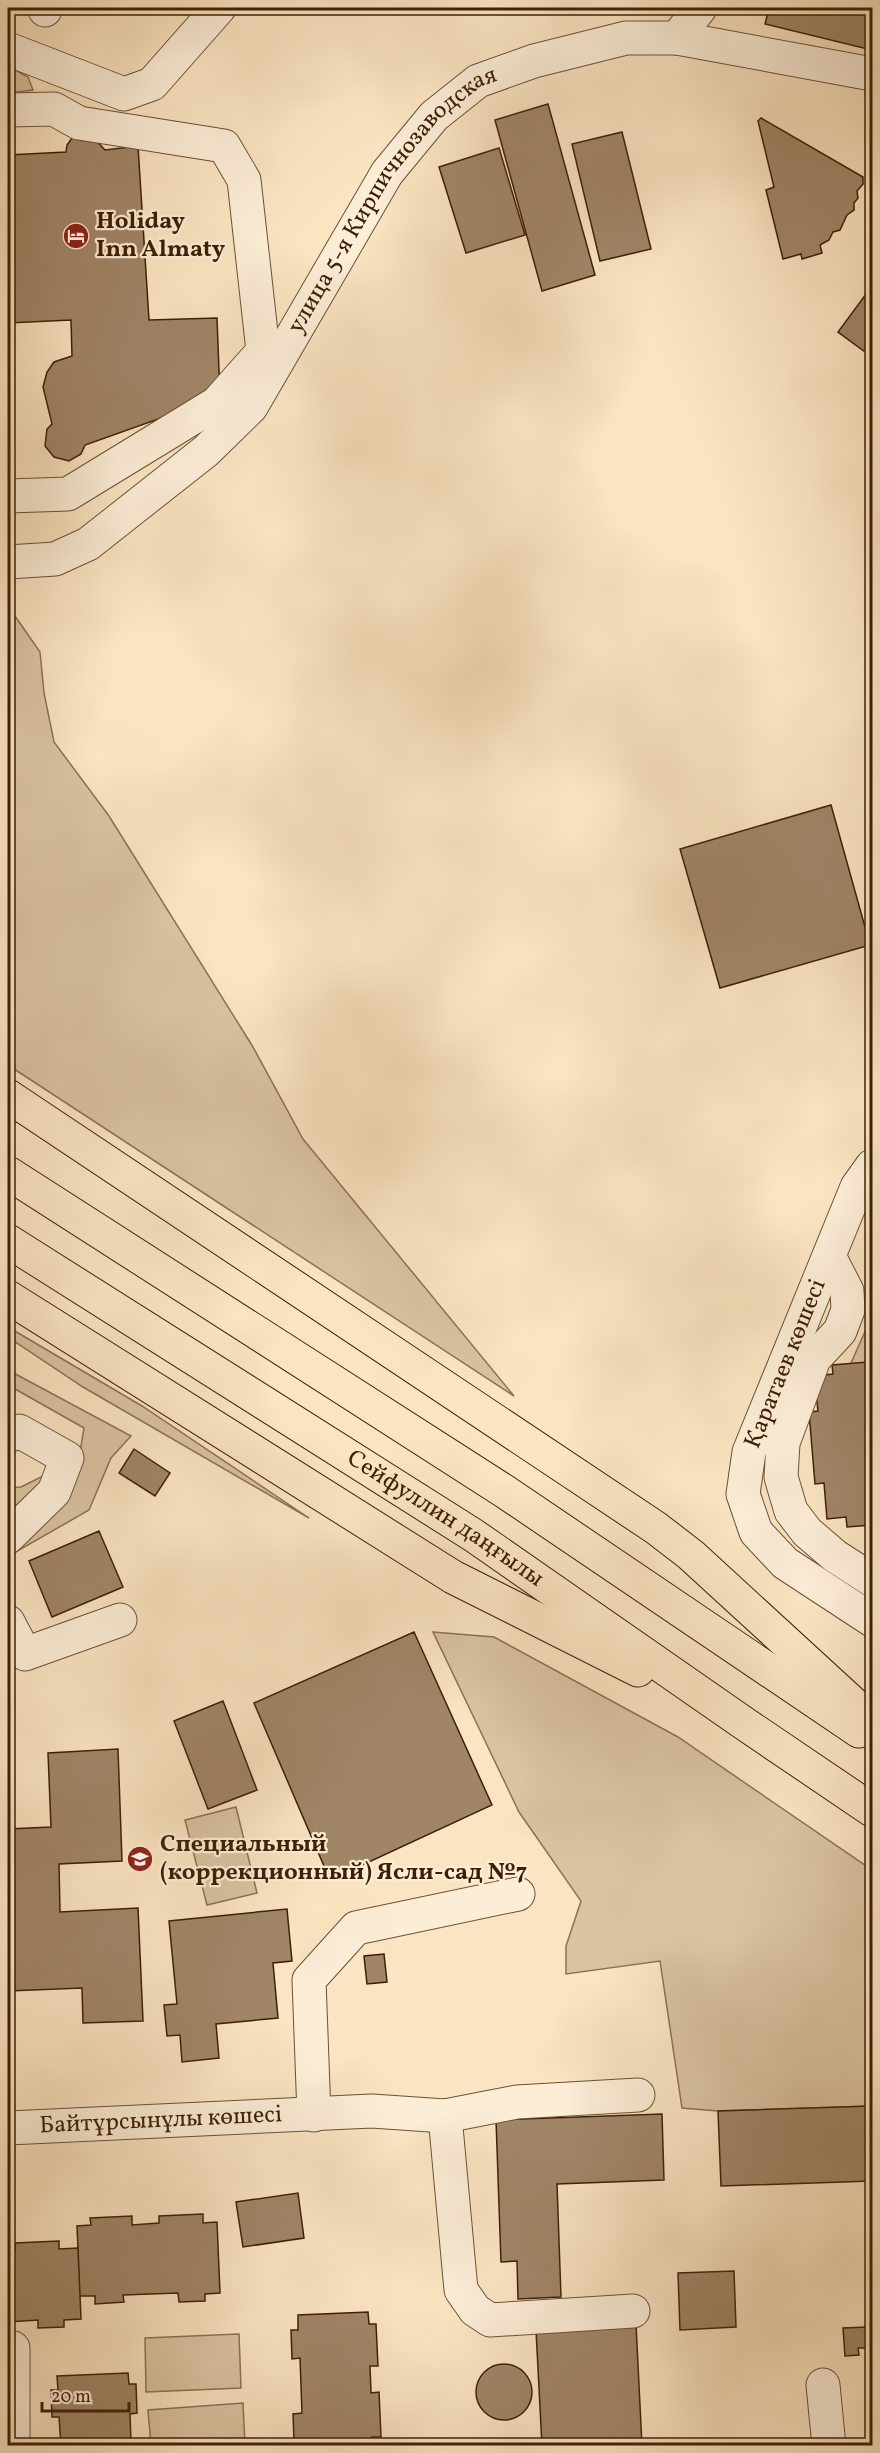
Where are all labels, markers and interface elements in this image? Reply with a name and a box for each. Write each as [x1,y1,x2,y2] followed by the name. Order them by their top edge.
[280,59,502,340] street label: улица 5-я Кирпичнозаводская
[96,205,226,267] place label: Holiday Inn Almaty
[61,221,91,251] hotel icon: Holiday Inn Almaty
[737,1274,835,1454] street label: Қаратаев көшесі
[340,1442,551,1596] street label: Сейфуллин даңғылы
[160,1828,527,1890] place label: Специальный (коррекционный) Ясли-сад №7
[125,1844,155,1874] school or university icon: Специальный (коррекционный) Ясли-сад №7
[39,2098,283,2144] street label: Байтұрсынұлы көшесі
[42,2375,129,2413] scale bar
[51,2385,91,2410] text: 20 m

